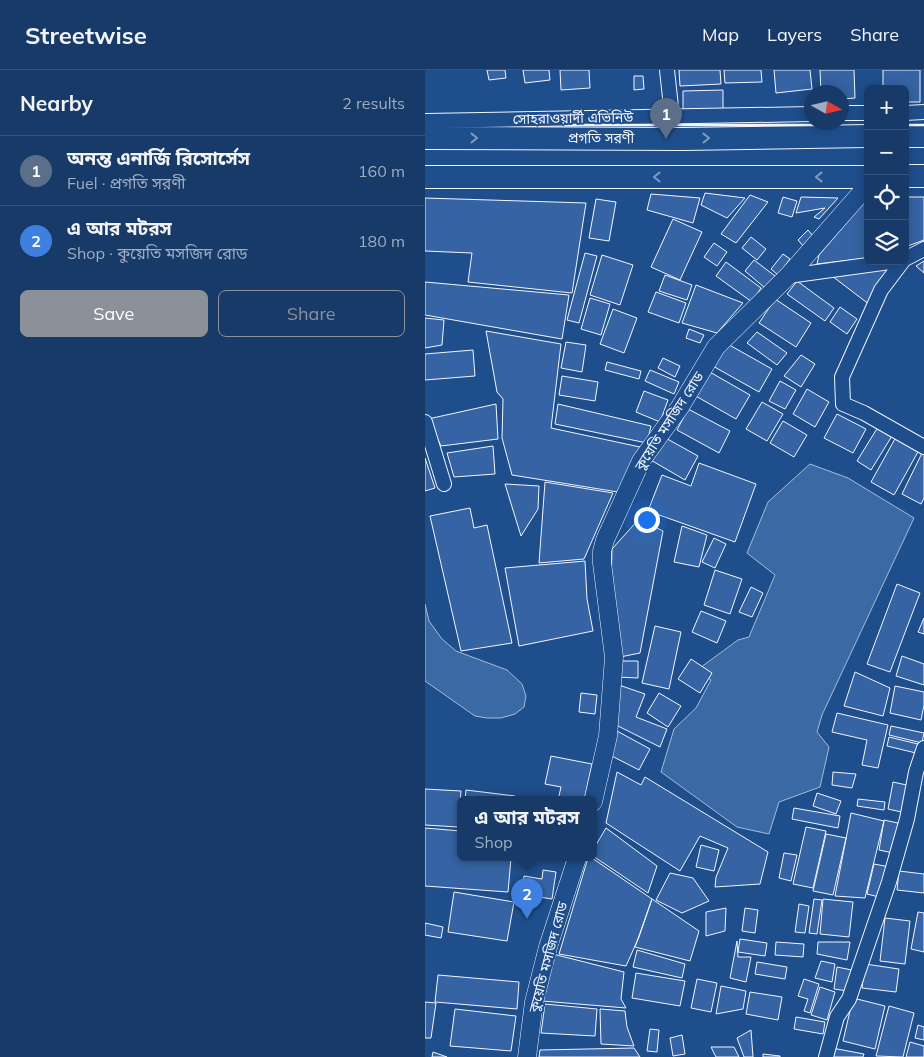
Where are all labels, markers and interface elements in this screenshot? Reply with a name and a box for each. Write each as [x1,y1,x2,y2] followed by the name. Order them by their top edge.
[25,20,147,50] text: Streetwise
[702,23,739,46] text: Map
[767,23,822,46] text: Layers
[850,23,899,46] text: Share
[804,85,849,130] north arrow
[864,85,909,265] map controls
[864,85,909,130] button: +
[20,90,93,116] text: Nearby
[342,93,405,113] text: 2 results
[650,98,682,139] pin: 1
[512,107,635,128] street label: সোহরাওয়ার্দী এভিনিউ
[568,129,635,147] street label: প্রগতি সরণী
[864,130,909,175] button: −
[470,133,478,143] one-way arrow
[702,133,710,143] one-way arrow
[67,146,250,170] text: অনন্ত এনার্জি রিসোর্সেস
[31,161,41,181] text: 1
[358,161,405,181] text: 160 m
[652,172,660,182] one-way arrow
[815,172,822,182] one-way arrow
[67,173,186,193] text: Fuel · প্রগতি সরণী
[864,175,909,220] button: locate
[67,216,172,240] text: এ আর মটরস
[864,220,909,265] button: layers
[31,231,41,251] text: 2
[358,231,405,251] text: 180 m
[67,243,247,263] text: Shop · কুয়েতি মসজিদ রোড
[20,290,208,337] button: Save
[218,290,405,337] button: Share
[630,367,708,475] street label: কুয়েতি মসজিদ রোড
[634,507,660,533] your location
[457,796,597,861] popup
[475,805,579,829] text: এ আর মটরস
[475,832,513,852] text: Shop
[511,878,543,919] pin: 2
[524,899,572,1015] street label: কুয়েতি মসজিদ রোড

